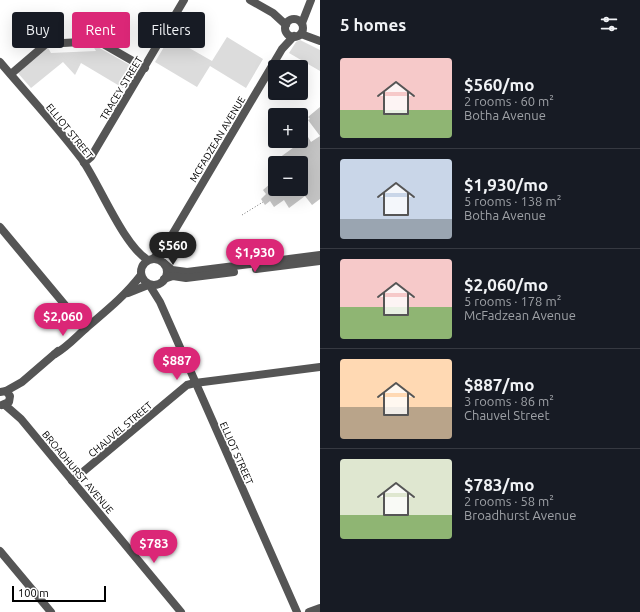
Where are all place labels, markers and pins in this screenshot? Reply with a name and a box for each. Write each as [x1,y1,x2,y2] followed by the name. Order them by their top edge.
[149,232,197,266] pin: $560
[222,239,288,273] pin: $1,930
[30,303,96,337] pin: $2,060
[153,347,201,381] pin: $887
[130,530,178,564] pin: $783

